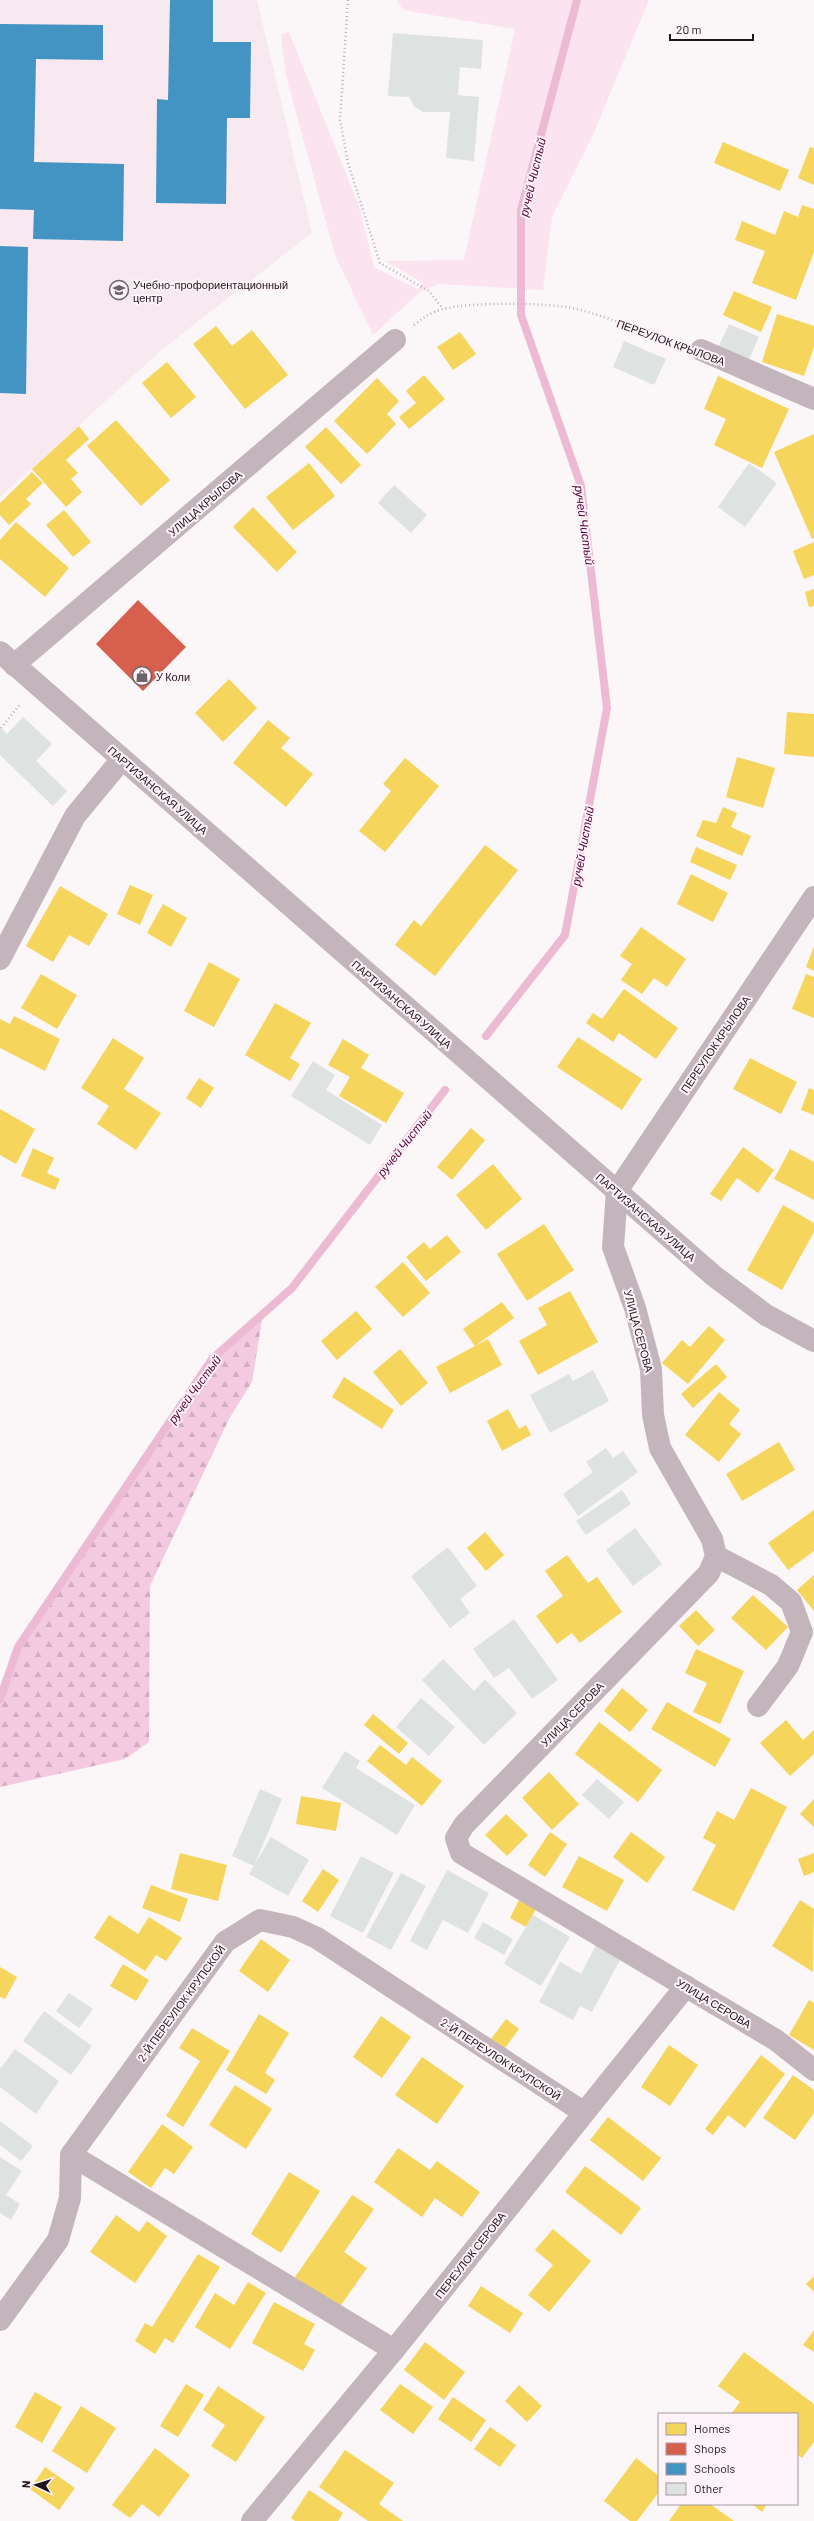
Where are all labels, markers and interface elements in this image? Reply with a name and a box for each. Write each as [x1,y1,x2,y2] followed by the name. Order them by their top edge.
[670,16,753,42] scale bar
[676,22,702,36] text: 20 m
[516,136,549,219] water label: ручей Чистый
[133,278,288,304] place label: Учебно-профориентационный центр
[108,279,130,301] school or university icon: Учебно-профориентационный центр
[615,316,728,368] street label: ПЕРЕУЛОК КРЫЛОВА
[166,467,245,538] street label: УЛИЦА КРЫЛОВА
[571,483,598,566] water label: ручей Чистый
[131,665,153,687] shop icon: У Коли
[156,670,190,683] place label: У Коли
[106,743,211,837] street label: ПАРТИЗАНСКАЯ УЛИЦА
[568,805,597,888] water label: ручей Чистый
[350,957,455,1051] street label: ПАРТИЗАНСКАЯ УЛИЦА
[678,992,753,1095] street label: ПЕРЕУЛОК КРЫЛОВА
[373,1107,435,1180] water label: ручей Чистый
[594,1170,699,1264] street label: ПАРТИЗАНСКАЯ УЛИЦА
[622,1288,656,1374] street label: УЛИЦА СЕРОВА
[164,1352,224,1427] water label: ручей Чистый
[538,1679,607,1749] street label: УЛИЦА СЕРОВА
[134,1942,228,2064] street label: 2-Й ПЕРЕУЛОК КРУПСКОЙ
[674,1976,754,2031] street label: УЛИЦА СЕРОВА
[439,2015,563,2103] street label: 2-Й ПЕРЕУЛОК КРУПСКОЙ
[432,2209,508,2301] street label: ПЕРЕУЛОК СЕРОВА
[658,2413,798,2505] legend
[694,2421,731,2435] text: Homes
[694,2441,727,2455] text: Shops
[694,2461,735,2475] text: Schools
[16,2465,56,2505] north arrow
[19,2480,32,2488] text: N
[694,2481,724,2495] text: Other

